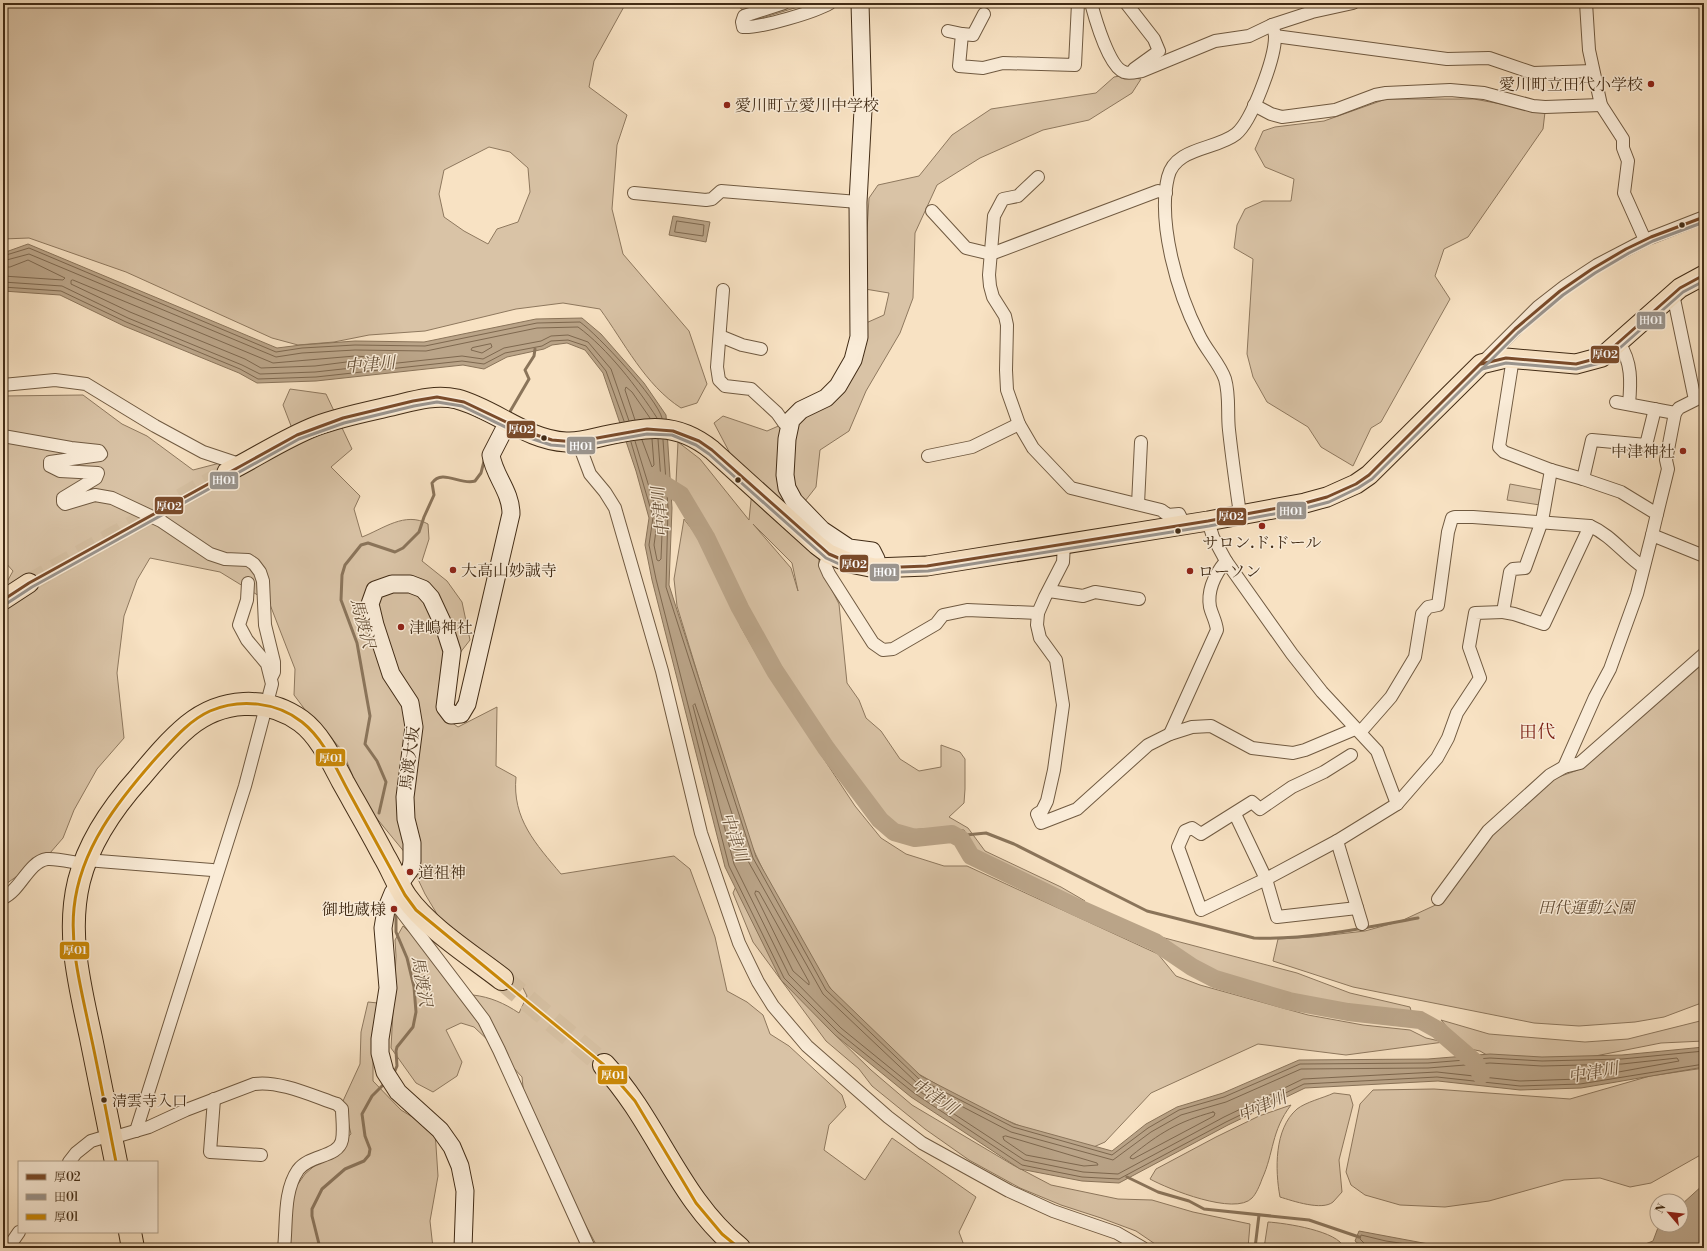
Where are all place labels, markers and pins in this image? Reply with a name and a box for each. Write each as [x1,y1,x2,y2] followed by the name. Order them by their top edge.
[1499,75,1643,95] place label: 愛川町立田代小学校
[1646,79,1656,89] marker: 愛川町立田代小学校
[735,96,879,116] place label: 愛川町立愛川中学校
[722,100,732,110] marker: 愛川町立愛川中学校
[1677,220,1687,230] unlabelled marker
[539,433,549,443] unlabelled marker
[1611,442,1675,462] place label: 中津神社
[1678,446,1688,456] marker: 中津神社
[733,475,743,485] unlabelled marker
[1257,521,1267,531] marker: サロン.ド.ドール
[1173,526,1183,536] unlabelled marker
[1203,533,1321,553] place label: サロン.ド.ドール
[461,561,557,581] place label: 大高山妙誠寺
[1198,562,1261,582] place label: ローソン
[448,565,458,575] marker: 大高山妙誠寺
[1185,566,1195,576] marker: ローソン
[409,618,473,638] place label: 津嶋神社
[396,622,406,632] marker: 津嶋神社
[418,863,466,883] place label: 道祖神
[405,867,415,877] marker: 道祖神
[322,900,386,920] place label: 御地蔵様
[389,904,399,914] marker: 御地蔵様
[112,1092,187,1111] place label: 清雲寺入口
[99,1095,109,1105] marker: 清雲寺入口

